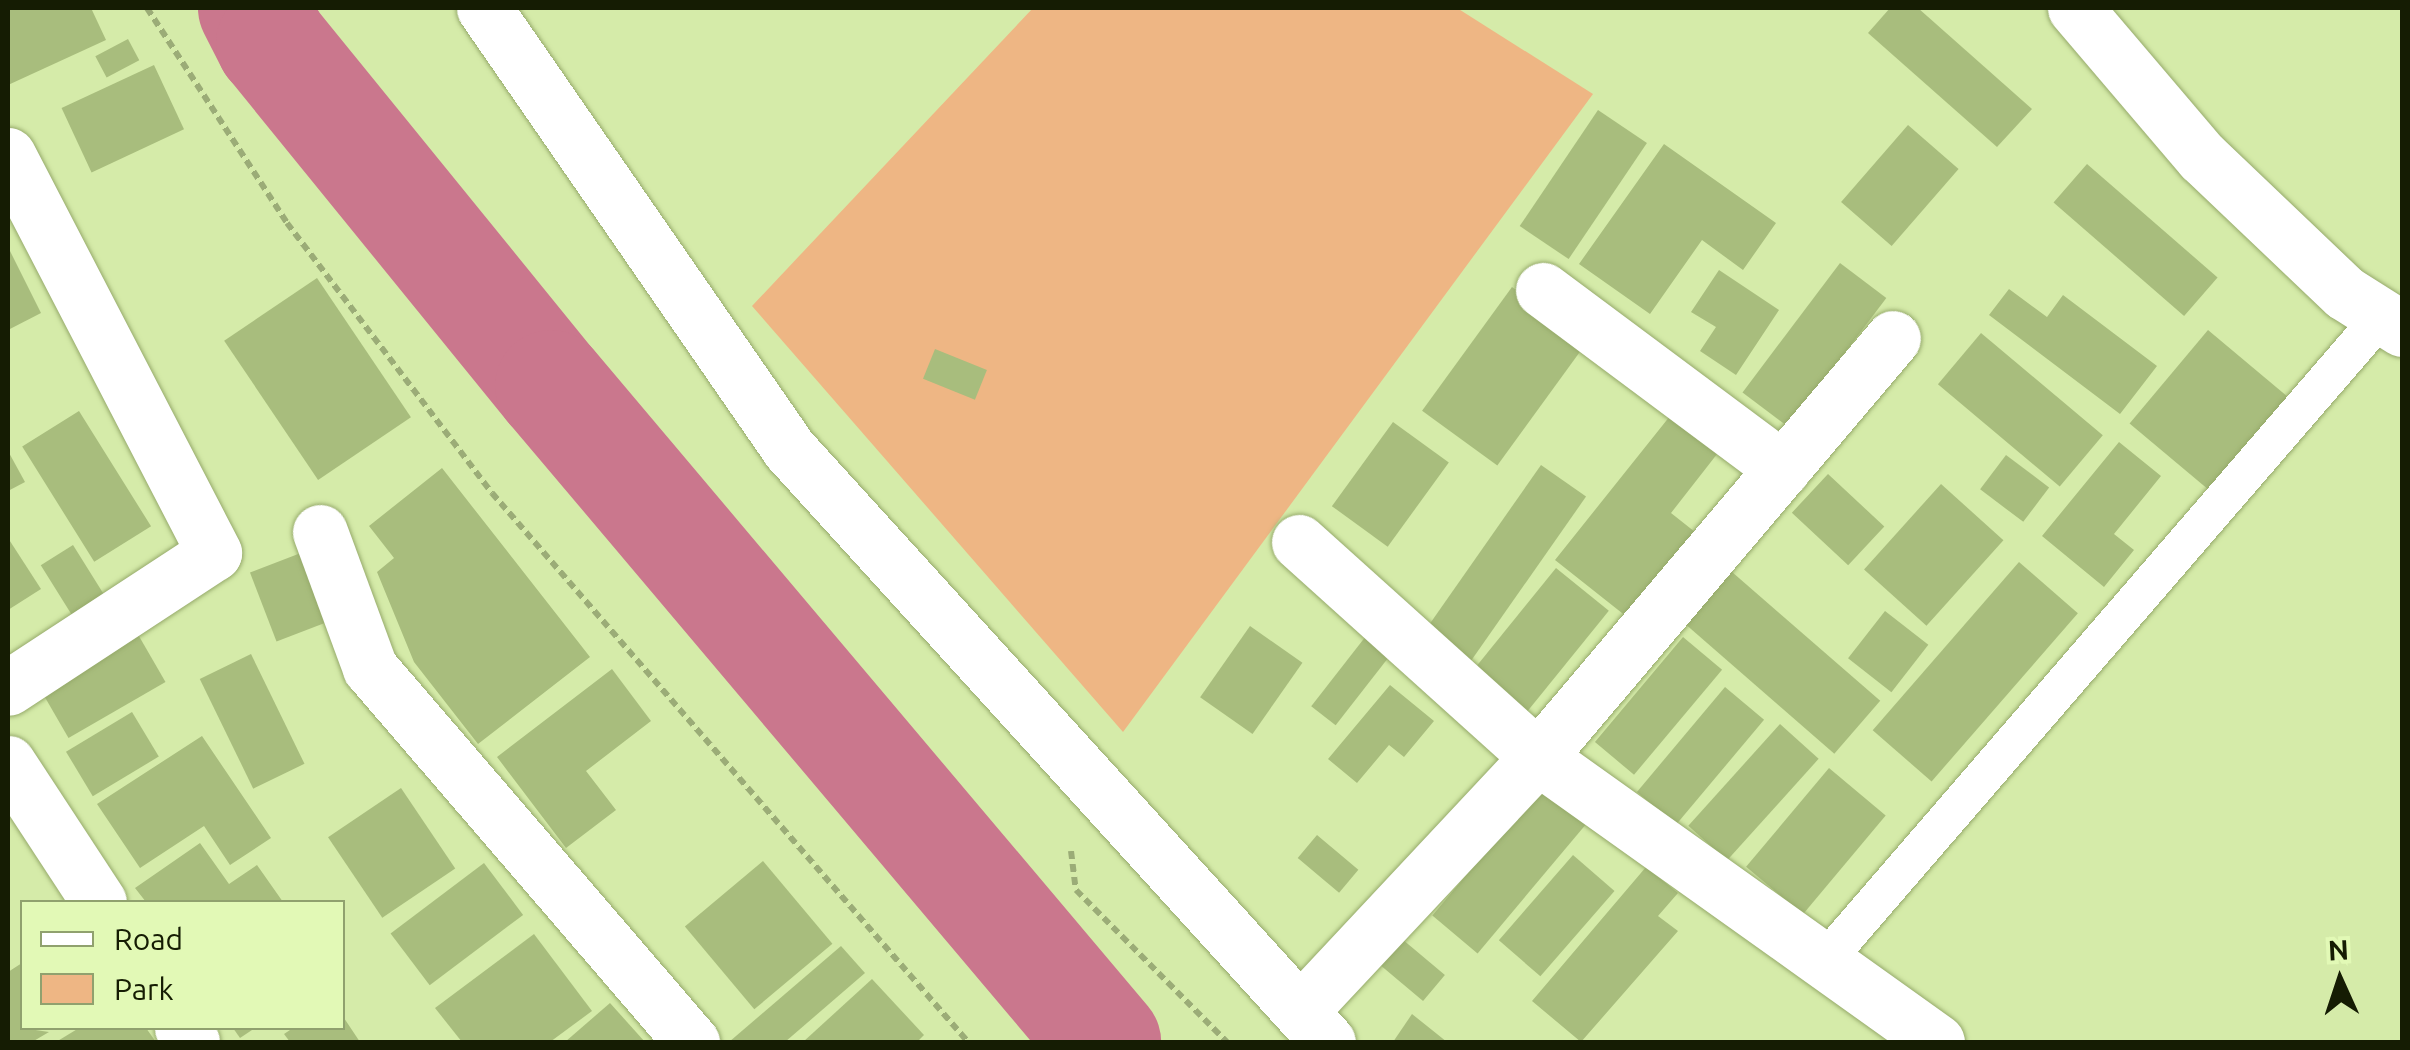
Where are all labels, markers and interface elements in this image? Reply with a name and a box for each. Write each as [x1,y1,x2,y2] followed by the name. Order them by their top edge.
[20,900,345,1030] legend
[114,922,183,956] text: Road
[2290,930,2390,1030] north arrow
[2327,934,2350,966] text: N
[114,972,174,1006] text: Park

